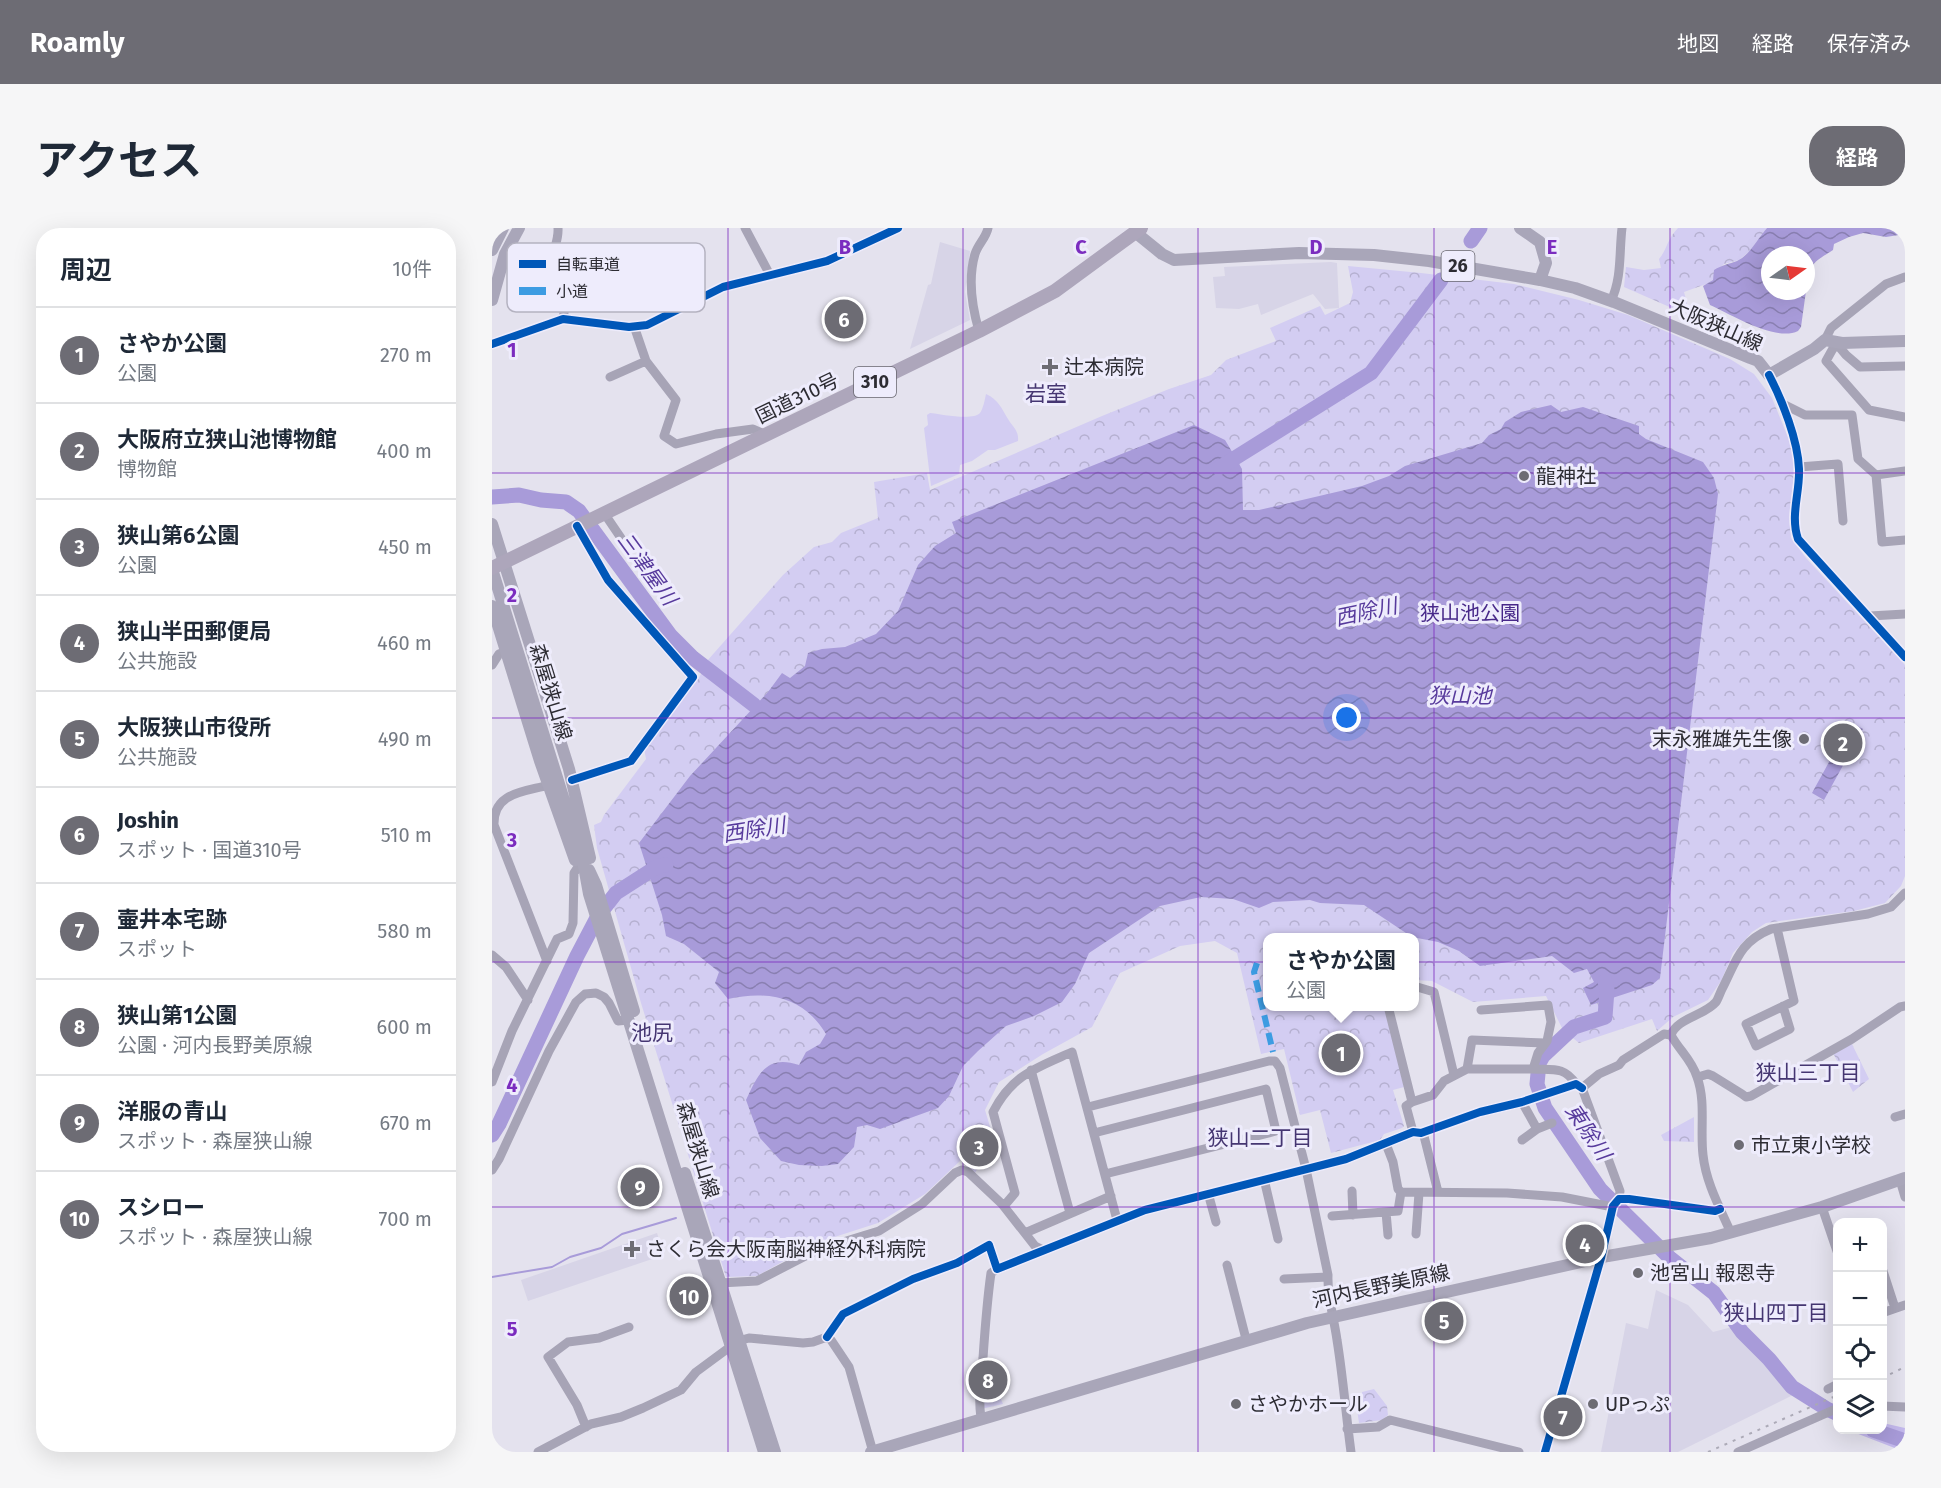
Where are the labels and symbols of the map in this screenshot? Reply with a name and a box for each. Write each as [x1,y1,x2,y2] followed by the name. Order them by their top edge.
[839,235,851,259] text: B
[1075,235,1087,259] text: C
[1309,235,1323,259] text: D
[1547,235,1557,259] text: E
[507,243,705,312] legend
[1761,246,1815,300] north arrow
[1442,251,1474,281] road number: 26
[556,255,620,274] text: 自転車道
[556,282,588,301] text: 小道
[1665,294,1767,356] street label: 大阪狭山線
[824,296,864,341] pin: 6
[507,338,517,362] text: 1
[1064,355,1144,379] place label: 辻本病院
[1041,358,1059,376] marker: 辻本病院
[854,367,896,397] road number: 310
[752,368,842,428] street label: 国道310号
[1025,381,1067,407] district label: 岩室
[1536,464,1596,488] place label: 龍神社
[1517,469,1531,483] marker: 龍神社
[612,527,683,612] water label: 三津屋川
[507,583,517,607] text: 2
[1332,592,1401,631] water label: 西除川
[1420,601,1520,625] park label: 狭山池公園
[525,641,577,743] street label: 森屋狭山線
[1429,683,1493,709] water label: 狭山池
[1332,703,1361,732] your location
[1824,720,1862,766] pin: 2
[1652,727,1792,751] place label: 末永雅雄先生像
[1797,732,1811,746] marker: 末永雅雄先生像
[721,812,789,848] water label: 西除川
[506,828,517,852] text: 3
[631,1020,673,1046] district label: 池尻
[1322,1030,1360,1076] pin: 1
[1756,1060,1861,1086] district label: 狭山三丁目
[506,1073,518,1097] text: 4
[672,1099,724,1201] street label: 森屋狭山線
[1560,1099,1618,1167] water label: 東除川
[960,1124,998,1170] pin: 3
[1208,1125,1313,1151] district label: 狭山二丁目
[1751,1133,1871,1157] place label: 市立東小学校
[1732,1138,1746,1152] marker: 市立東小学校
[620,1164,660,1210] pin: 9
[1566,1222,1604,1266] pin: 4
[646,1237,926,1261] place label: さくら会大阪南脳神経外科病院
[623,1240,641,1258] marker: さくら会大阪南脳神経外科病院
[1310,1260,1452,1312] street label: 河内長野美原線
[1650,1261,1775,1285] place label: 池宮山 報恩寺
[1631,1266,1645,1280] marker: 池宮山 報恩寺
[670,1274,708,1318] pin: 10
[1424,1298,1464,1344] pin: 5
[1724,1300,1829,1326] district label: 狭山四丁目
[507,1317,518,1341] text: 5
[968,1358,1008,1402] pin: 8
[1248,1392,1368,1416] place label: さやかホール
[1605,1392,1670,1416] place label: UPっぷ
[1544,1394,1582,1440] pin: 7
[1229,1397,1243,1411] marker: さやかホール
[1586,1397,1600,1411] marker: UPっぷ

